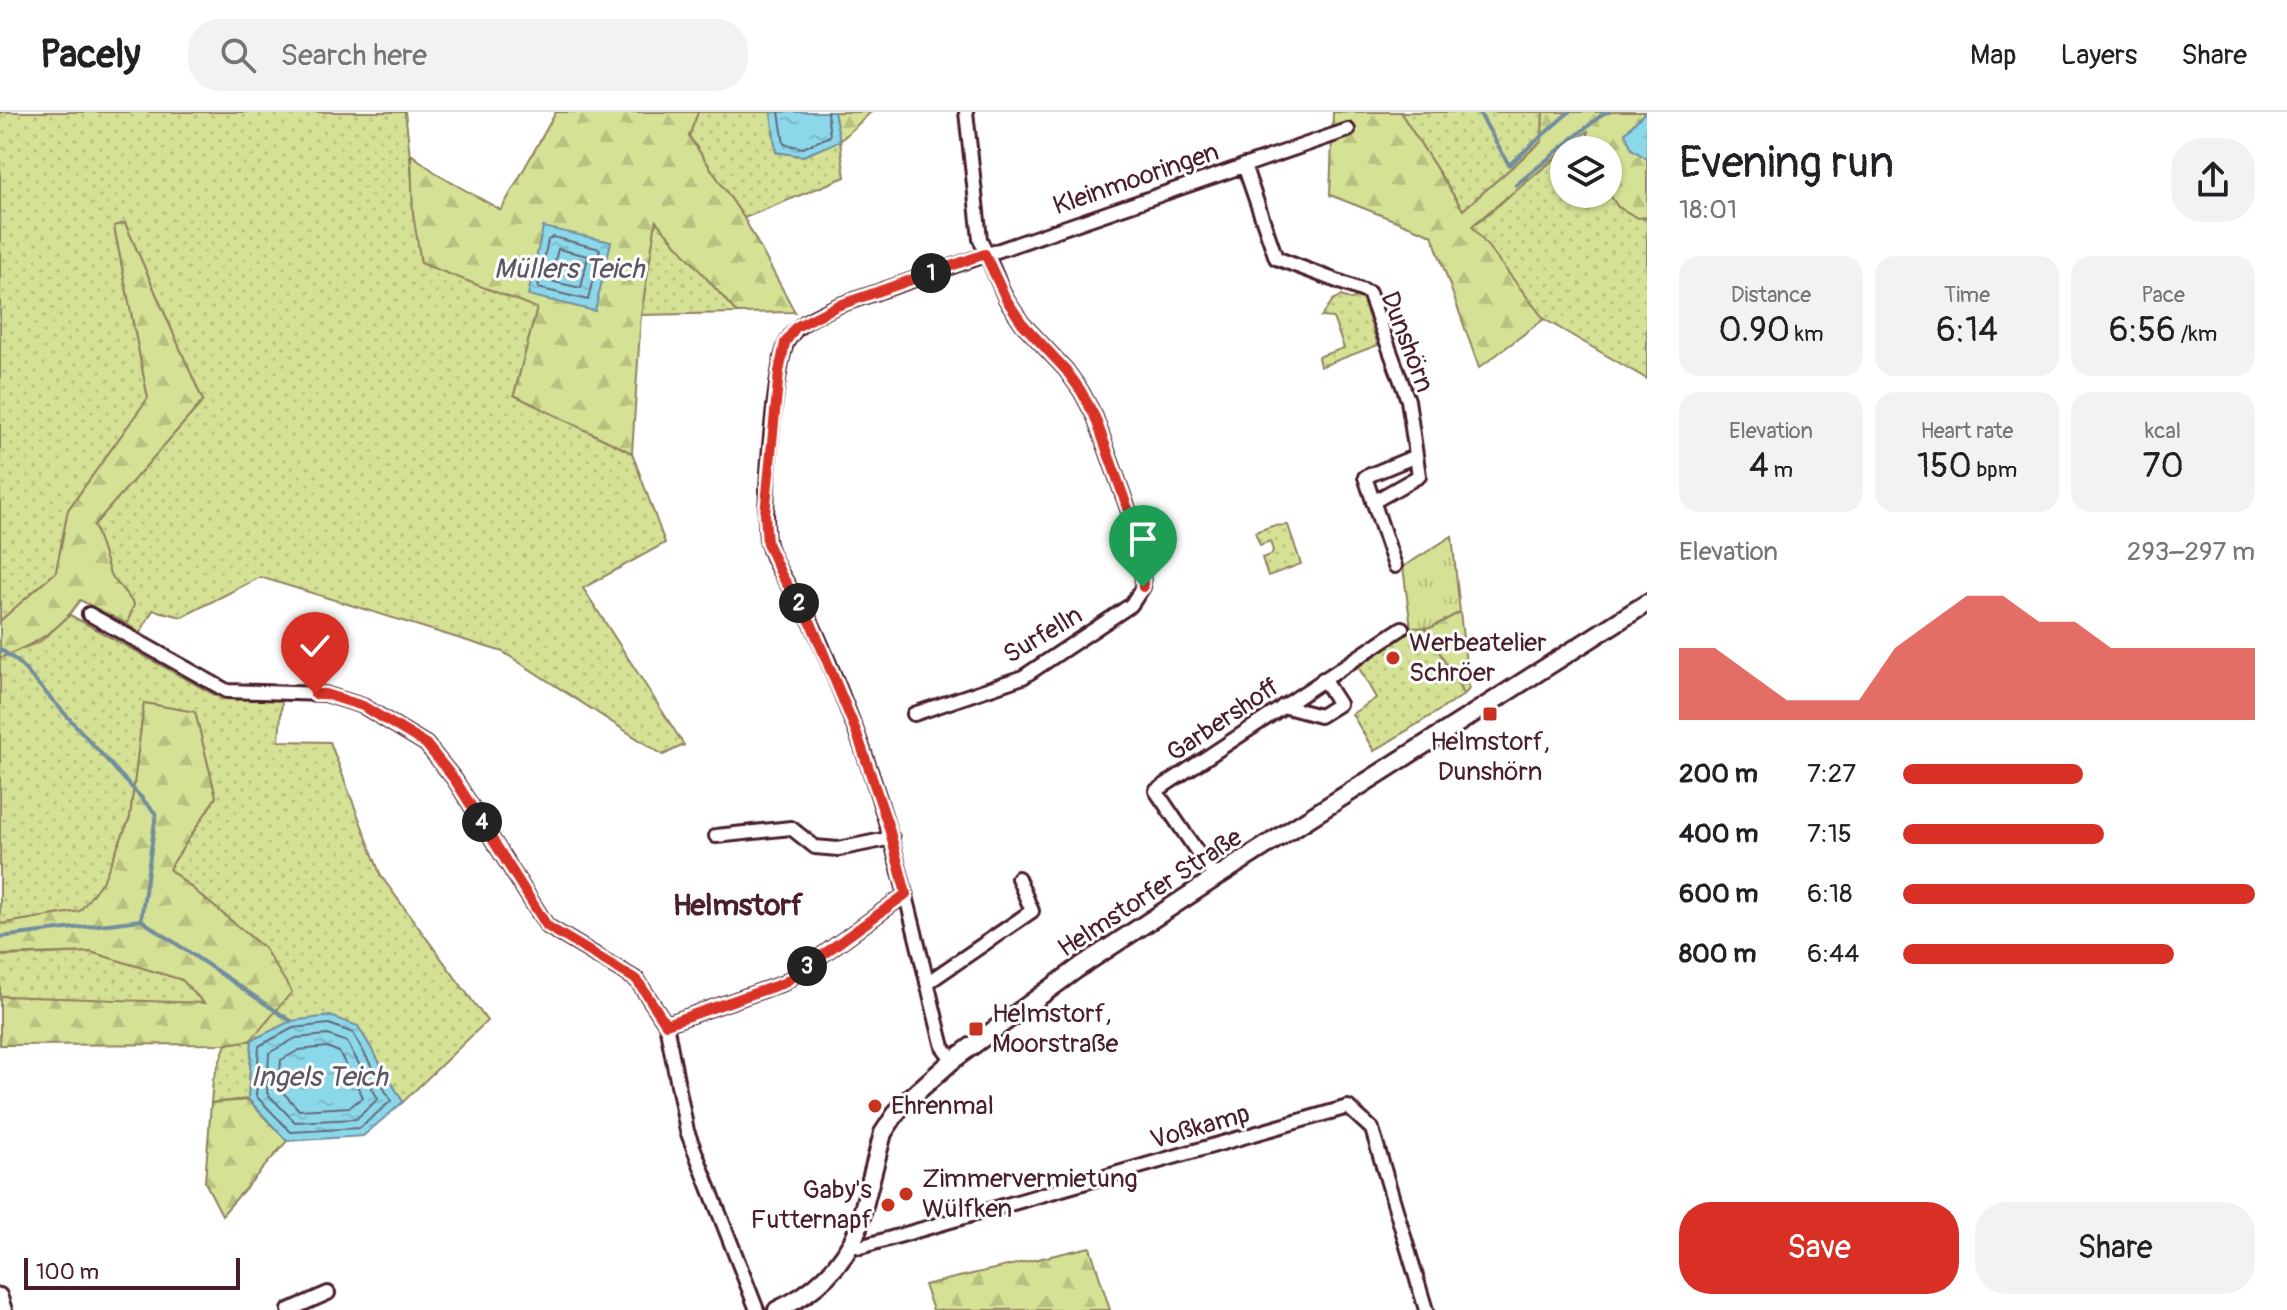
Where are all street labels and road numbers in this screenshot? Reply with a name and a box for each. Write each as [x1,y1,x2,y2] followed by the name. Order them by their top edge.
[1049,136,1223,222] street label: Kleinmooringen
[1373,287,1441,397] street label: Dunshörn
[998,599,1088,671] street label: Surfelln
[1161,671,1285,769] street label: Garbershoff
[1052,821,1248,964] street label: Helmstorfer Straße
[1147,1098,1253,1156] street label: Voßkamp

